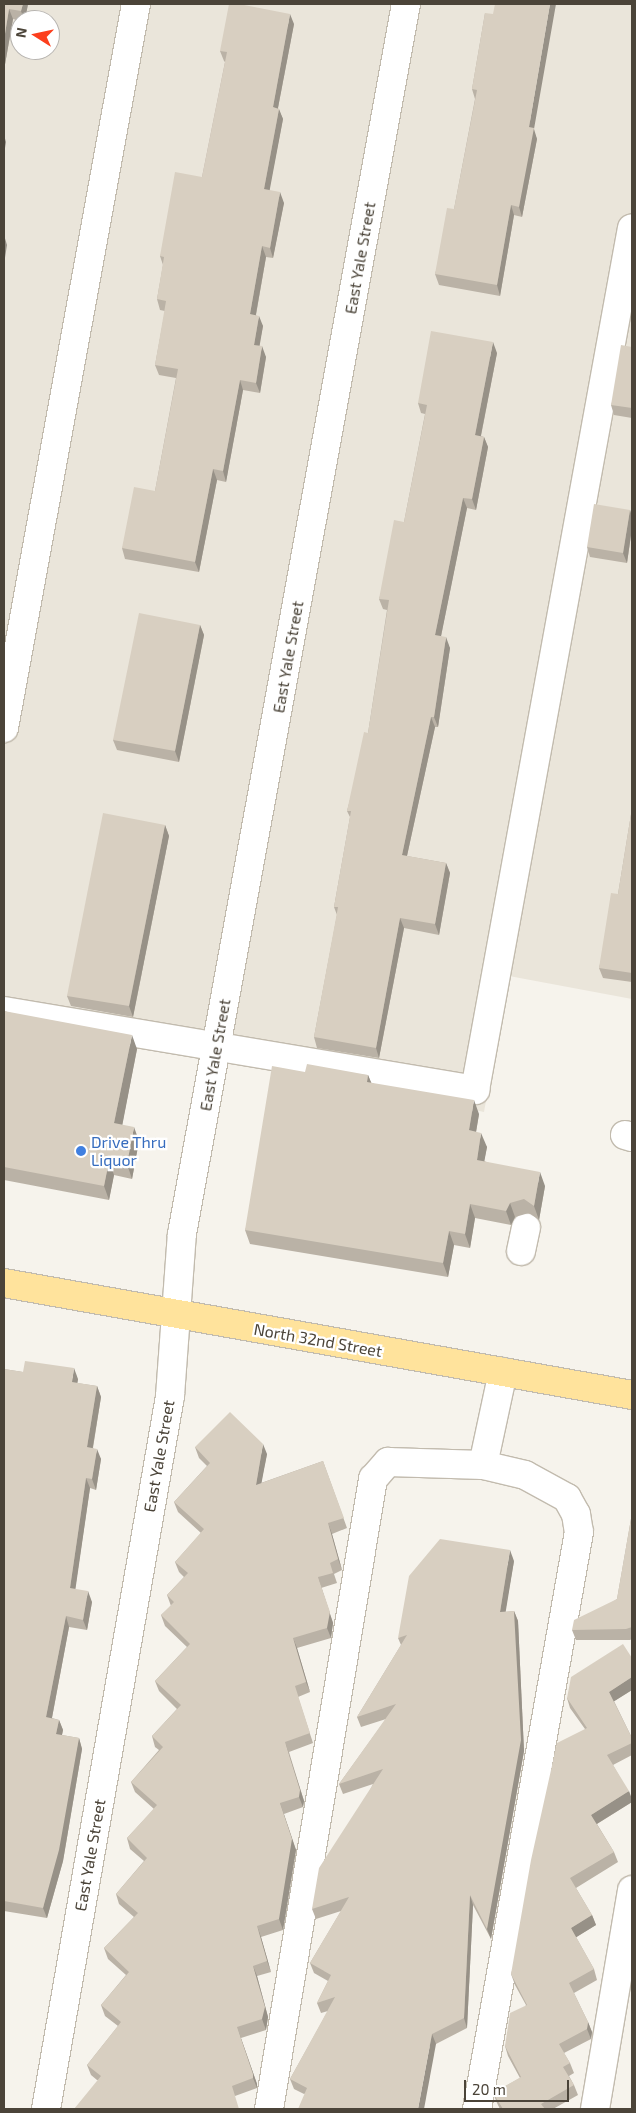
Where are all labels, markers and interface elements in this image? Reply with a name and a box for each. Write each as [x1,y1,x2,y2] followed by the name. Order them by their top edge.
[10,10,60,60] north arrow
[11,26,30,39] text: N
[341,200,379,316] street label: East Yale Street
[269,599,307,715] street label: East Yale Street
[196,997,234,1113] street label: East Yale Street
[91,1132,167,1170] place label: Drive Thru Liquor
[75,1145,87,1157] marker: Drive Thru Liquor
[252,1319,384,1361] street label: North 32nd Street
[140,1398,178,1514] street label: East Yale Street
[71,1797,109,1913] street label: East Yale Street
[466,2070,571,2102] scale bar
[472,2080,506,2098] text: 20 m

